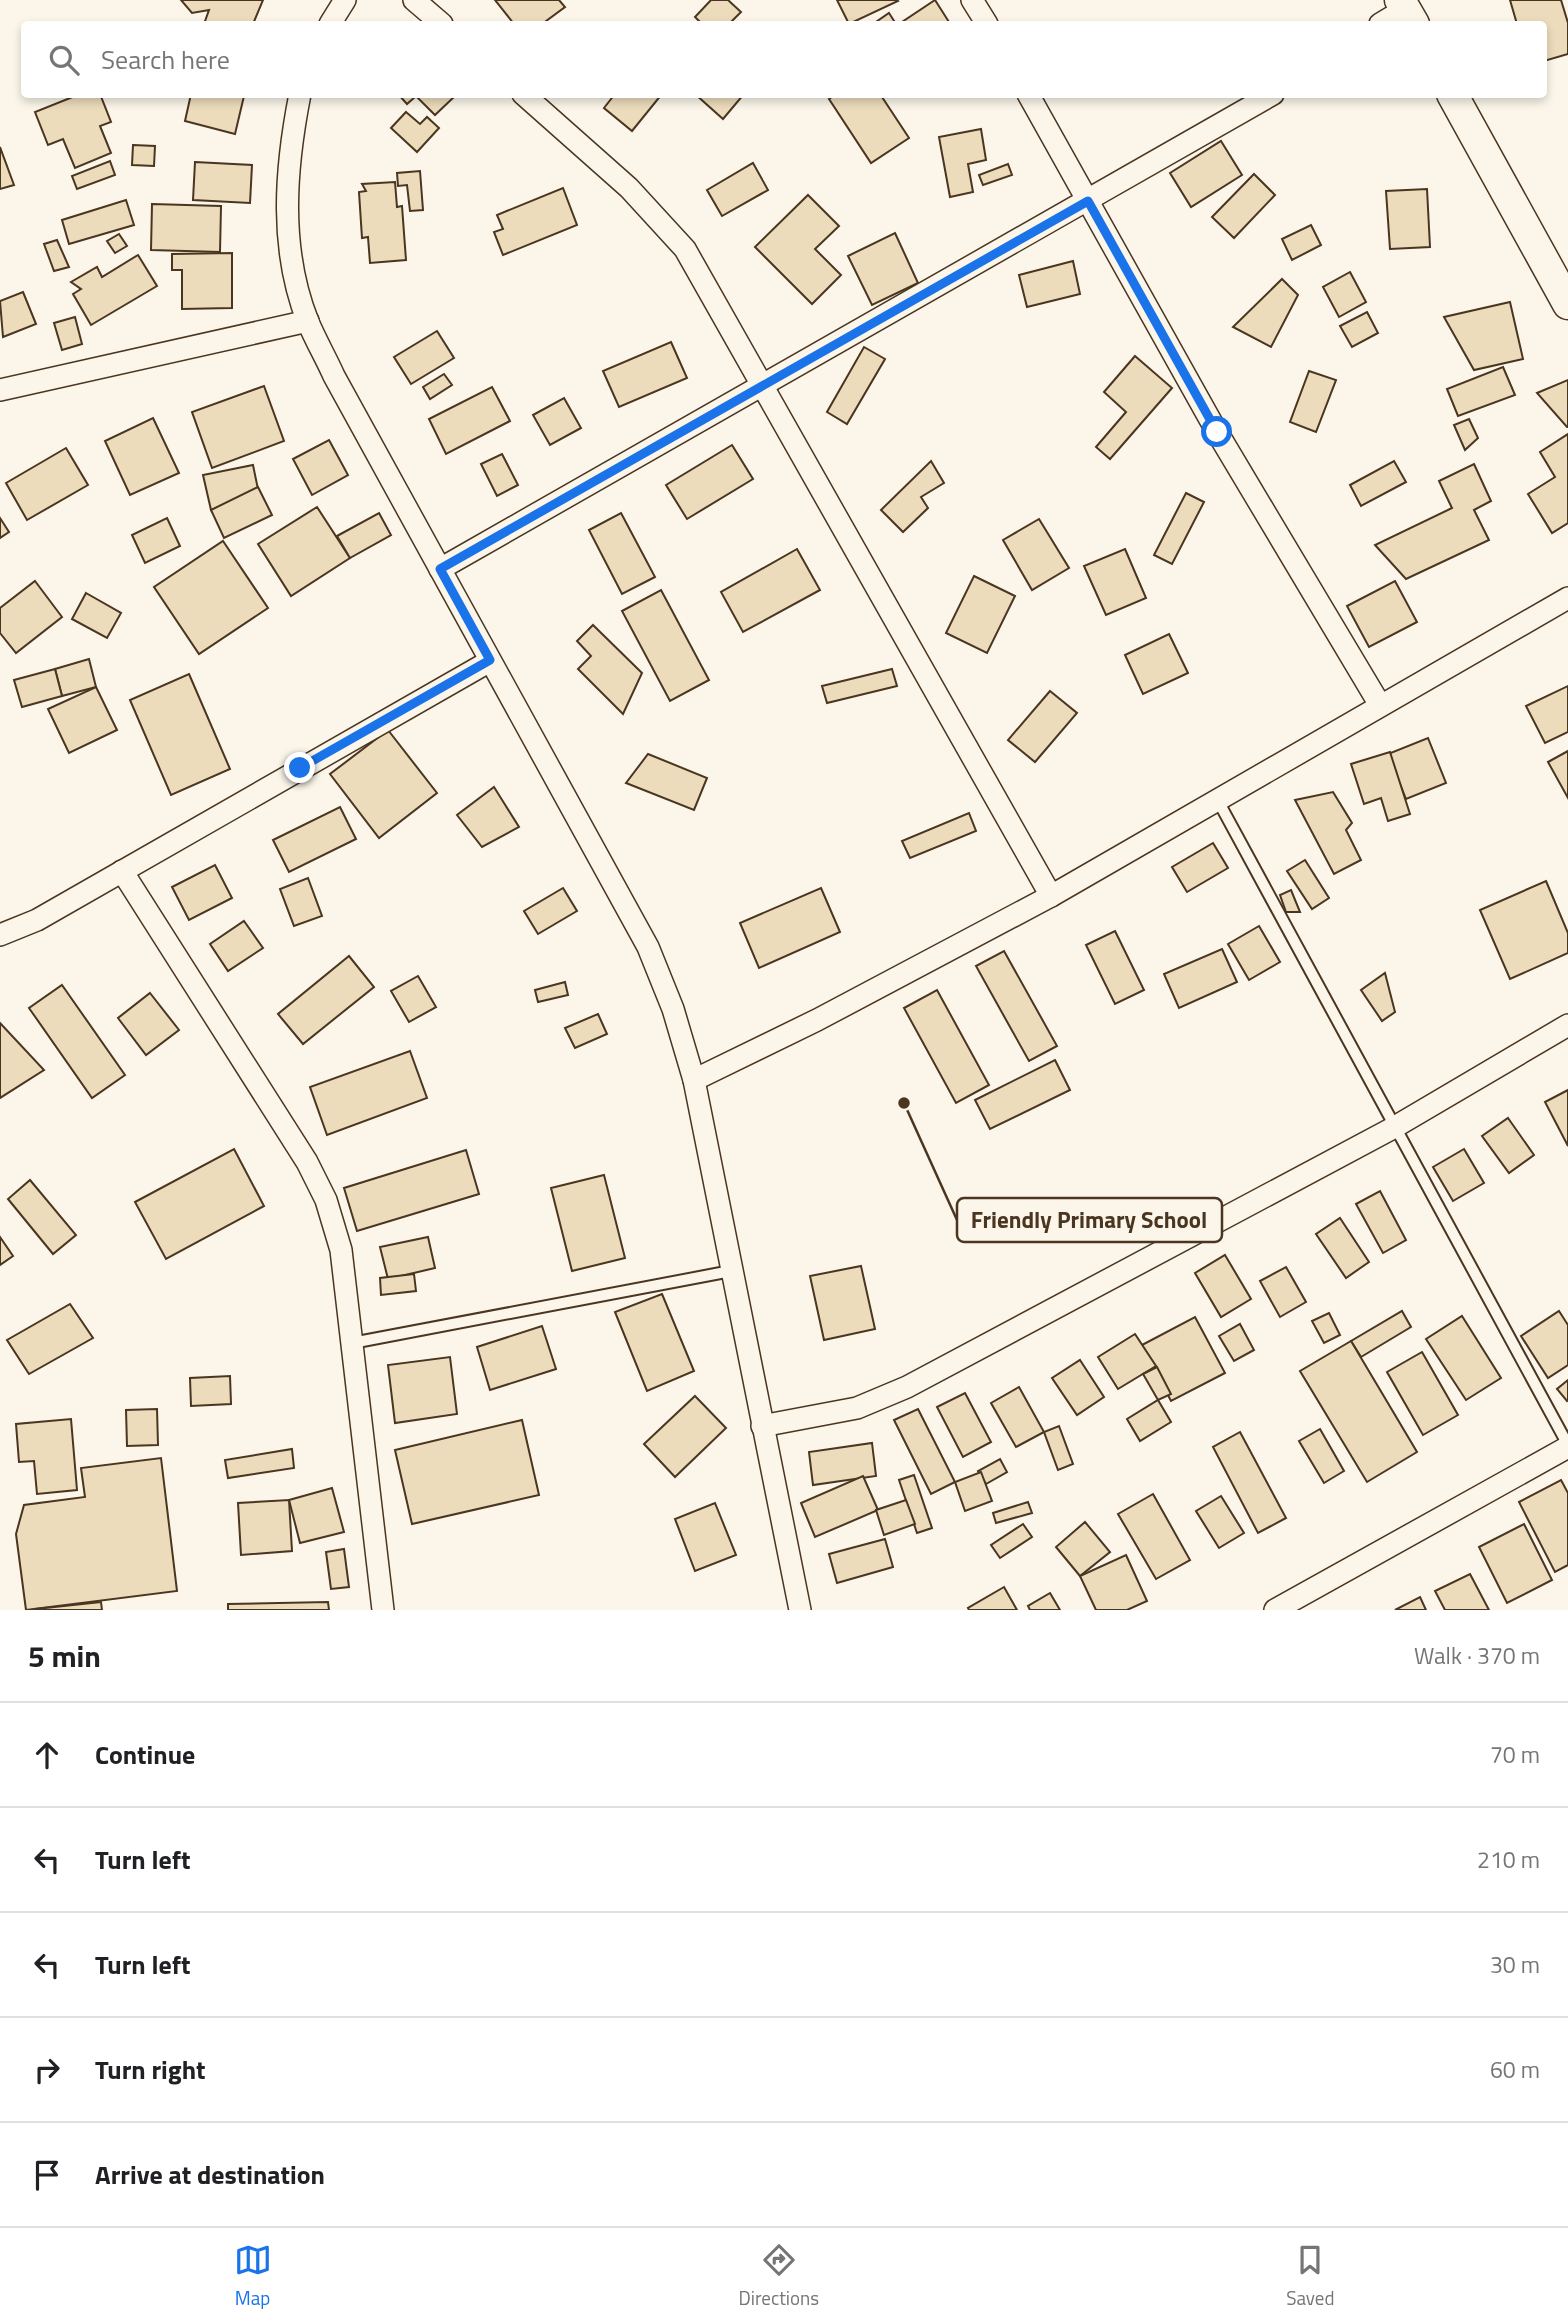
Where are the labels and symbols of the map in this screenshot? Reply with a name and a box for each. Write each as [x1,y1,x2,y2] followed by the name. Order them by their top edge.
[1201,416,1232,447] route start
[284,752,315,783] route end
[957,1198,1222,1242] callout: Friendly Primary School
[971,1202,1207,1237] text: Friendly Primary School

